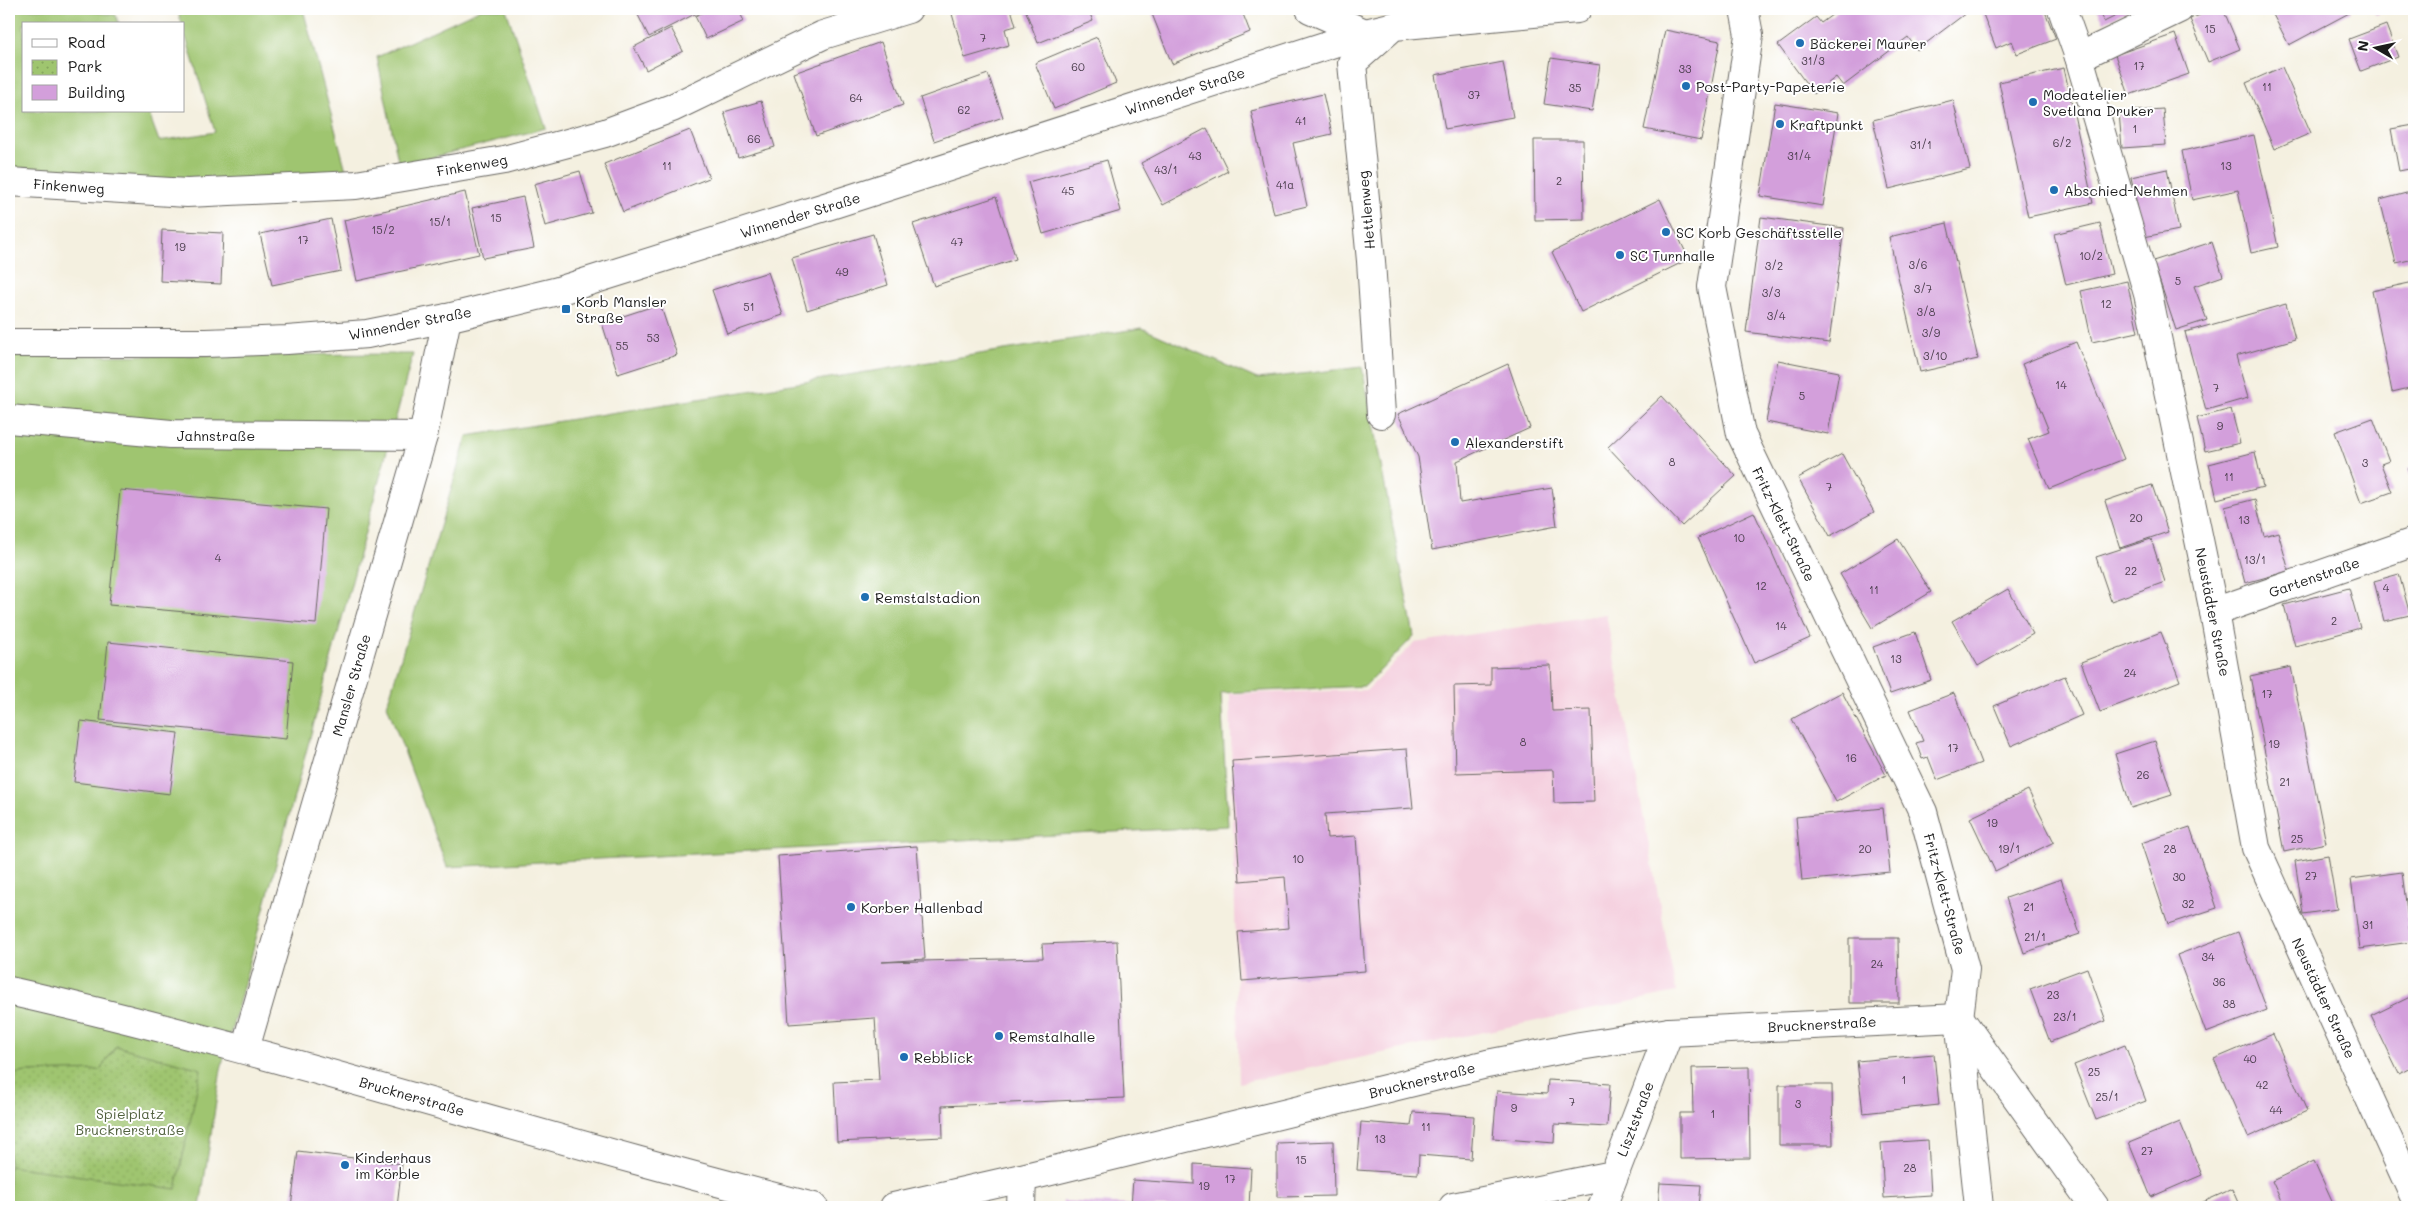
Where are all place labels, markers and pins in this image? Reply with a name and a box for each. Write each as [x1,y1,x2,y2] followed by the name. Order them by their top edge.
[1810,34,1926,53] place label: Bäckerei Maurer
[1794,37,1806,49] marker: Bäckerei Maurer
[1696,77,1845,96] place label: Post-Party-Papeterie
[1680,80,1692,92] marker: Post-Party-Papeterie
[2043,85,2154,120] place label: Modeatelier Svetlana Druker
[2027,96,2039,108] marker: Modeatelier Svetlana Druker
[1790,115,1864,134] place label: Kraftpunkt
[1774,118,1786,130] marker: Kraftpunkt
[2064,181,2188,200] place label: Abschied-Nehmen
[2048,184,2060,196] marker: Abschied-Nehmen
[1676,223,1842,242] place label: SC Korb Geschäftsstelle
[1660,226,1672,238] marker: SC Korb Geschäftsstelle
[1630,246,1715,265] place label: SC Turnhalle
[1614,249,1626,261] marker: SC Turnhalle
[576,292,667,327] place label: Korb Mansler Straße
[560,303,572,315] marker: Korb Mansler Straße
[1465,433,1564,452] place label: Alexanderstift
[1449,436,1461,448] marker: Alexanderstift
[875,588,980,607] place label: Remstalstadion
[859,591,871,603] marker: Remstalstadion
[861,898,983,917] place label: Korber Hallenbad
[845,901,857,913] marker: Korber Hallenbad
[1009,1027,1095,1046] place label: Remstalhalle
[993,1030,1005,1042] marker: Remstalhalle
[914,1048,973,1067] place label: Rebblick
[898,1051,910,1063] marker: Rebblick
[355,1148,431,1183] place label: Kinderhaus im Körble
[339,1159,351,1171] marker: Kinderhaus im Körble

